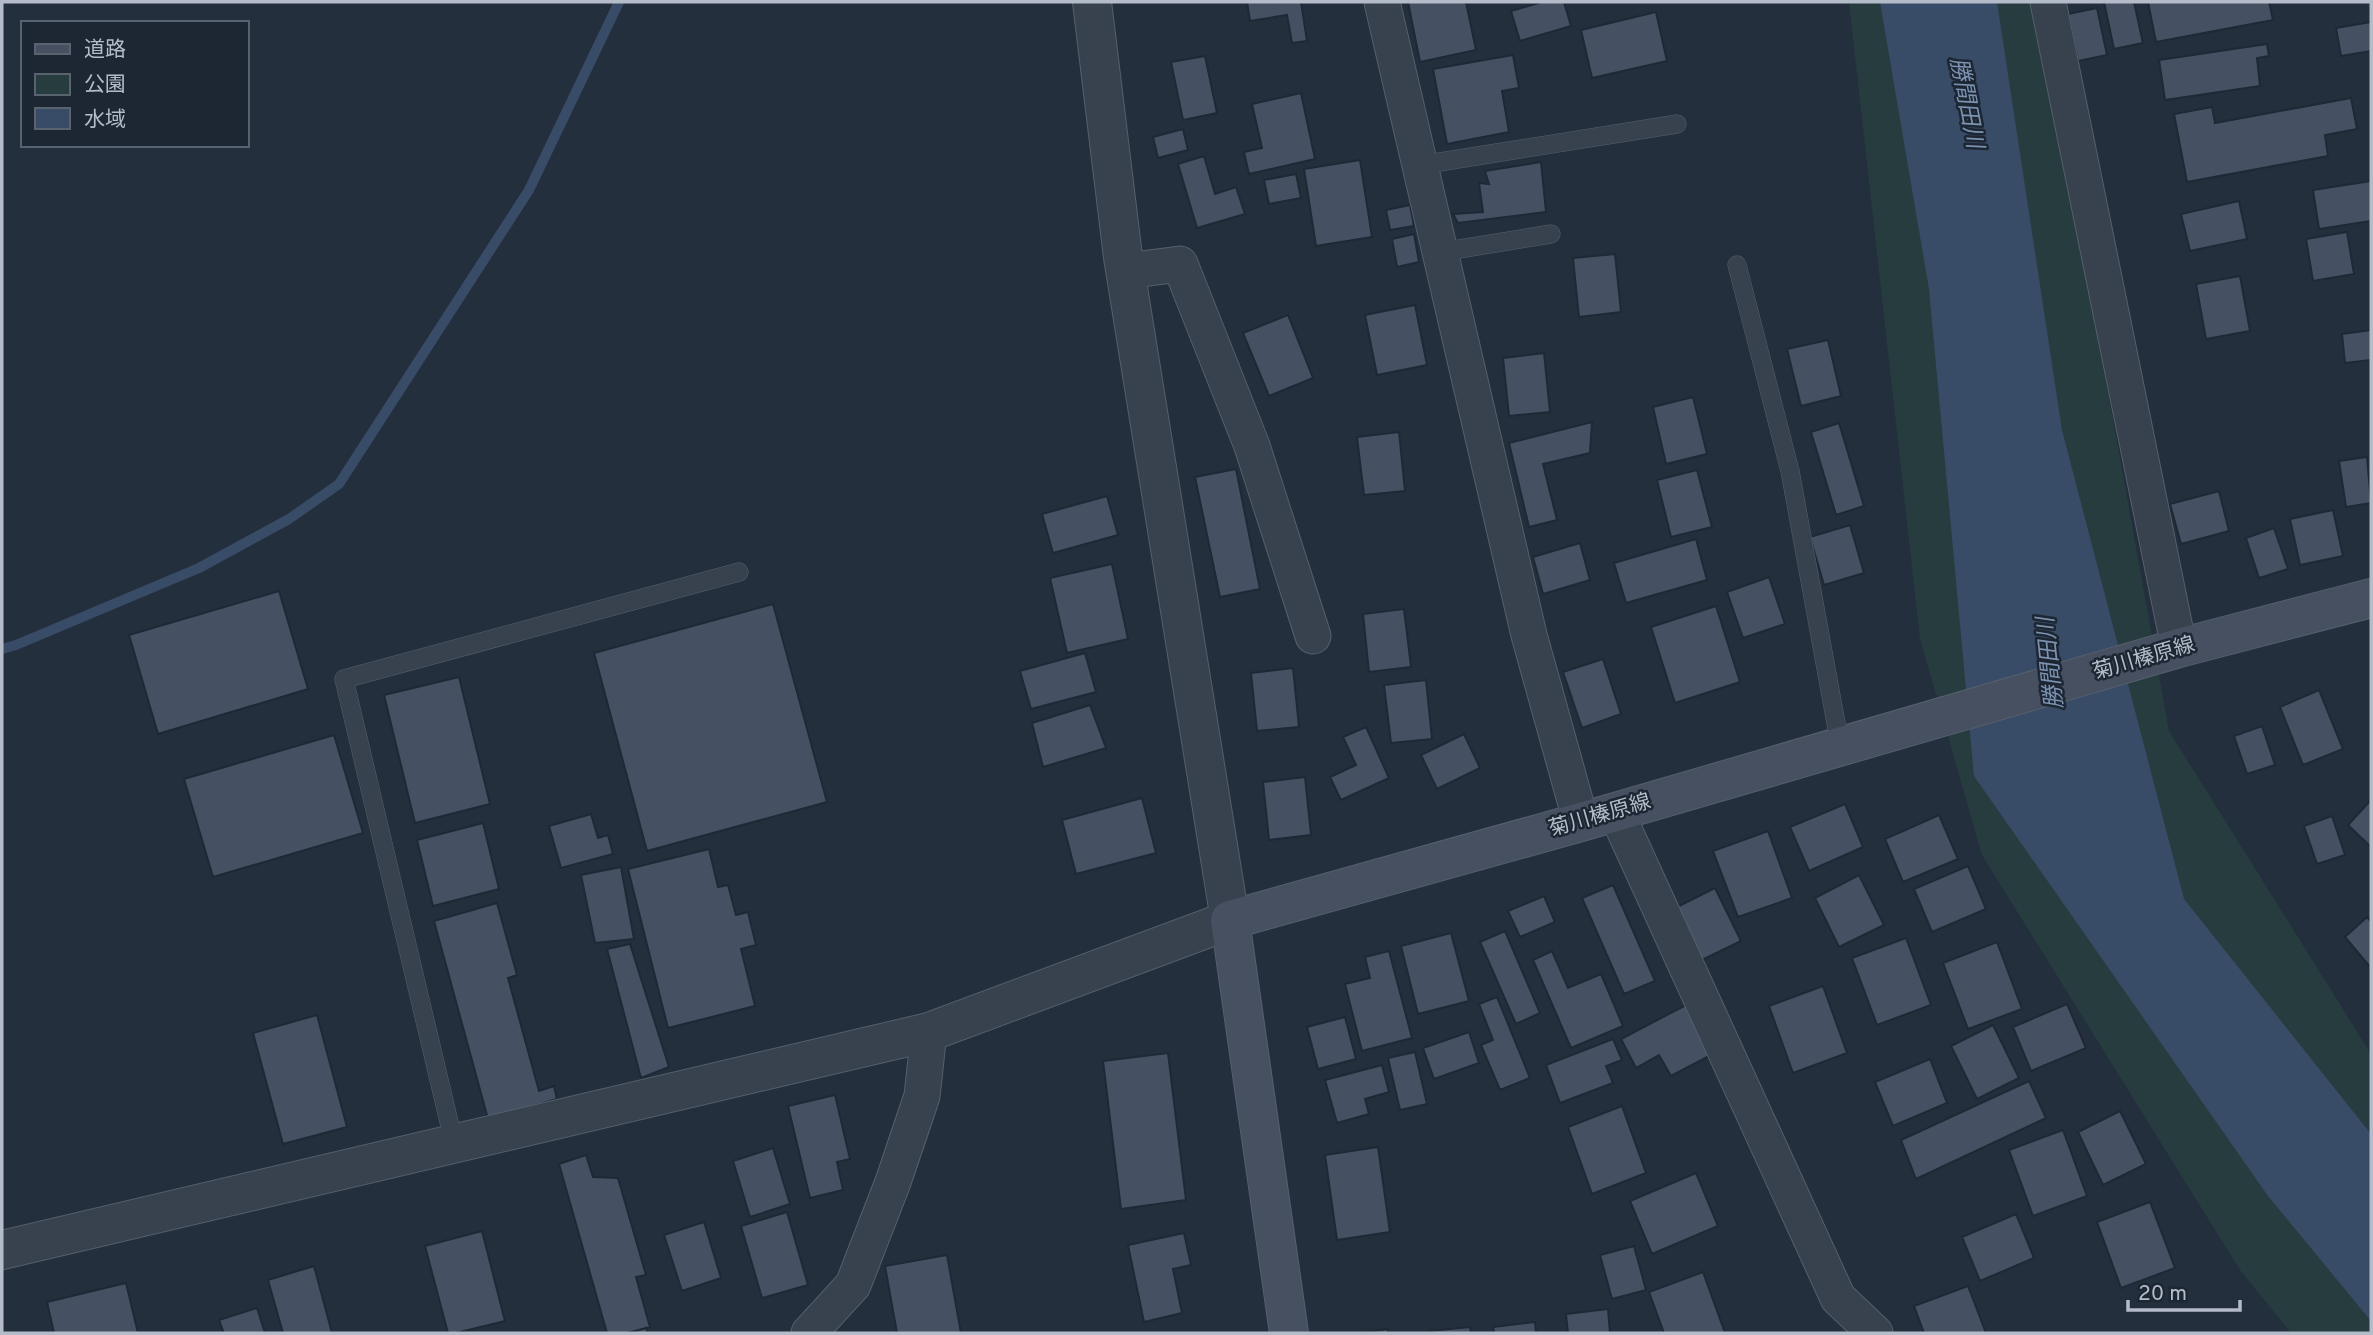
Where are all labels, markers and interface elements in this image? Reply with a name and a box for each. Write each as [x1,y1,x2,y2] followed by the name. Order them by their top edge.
[21,21,248,147] legend
[84,37,126,64] text: 道路
[1942,55,1989,154] water label: 勝間田川
[84,72,126,99] text: 公園
[84,107,126,134] text: 水域
[2032,613,2071,710] water label: 勝間田川
[2090,632,2198,686] street label: 菊川榛原線
[1546,789,1654,843] street label: 菊川榛原線
[2128,1268,2240,1312] scale bar
[2138,1281,2187,1308] text: 20 m

